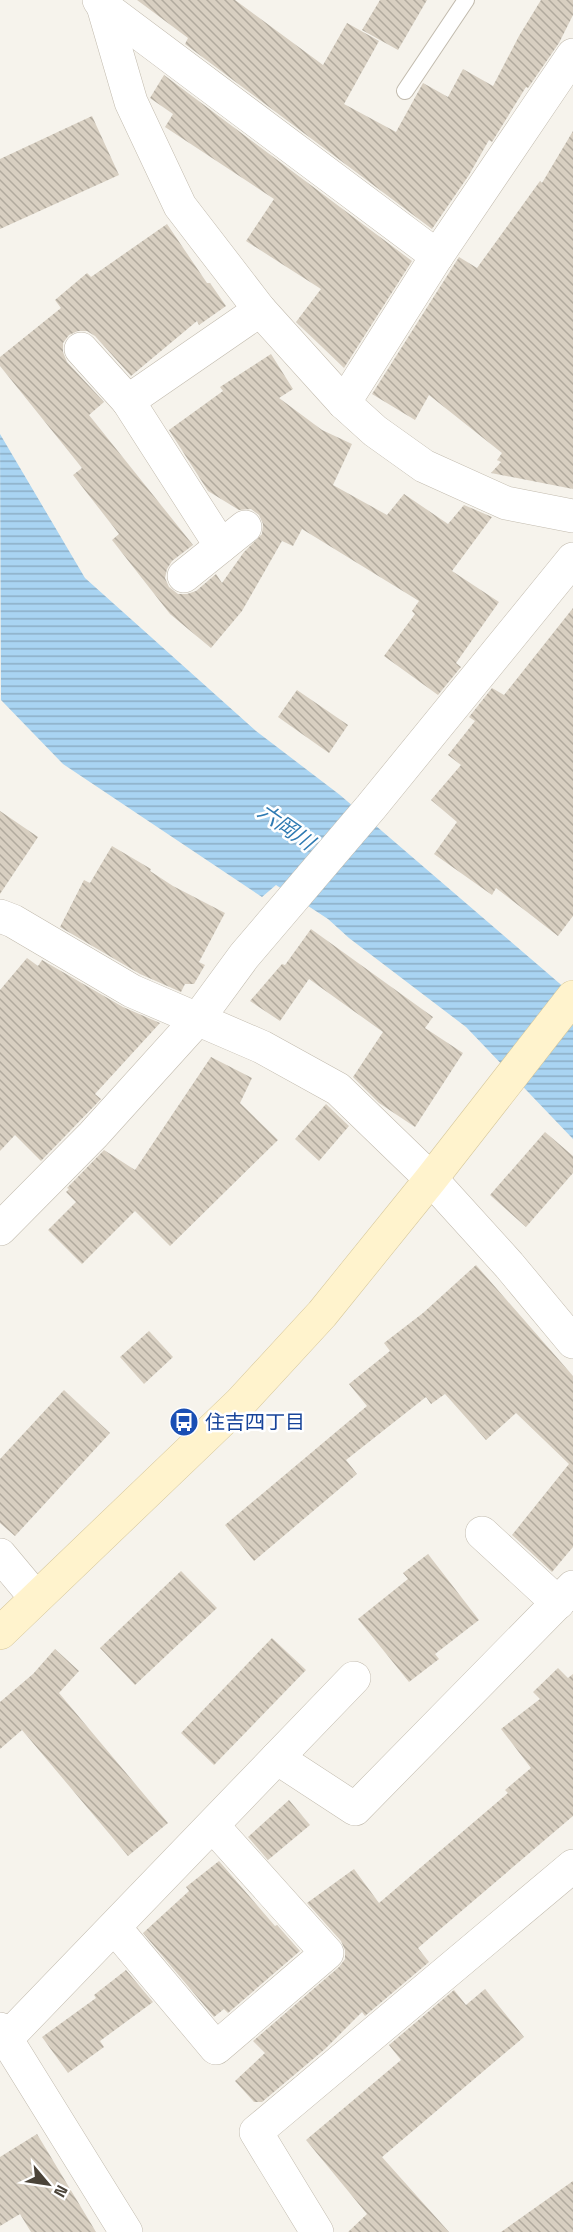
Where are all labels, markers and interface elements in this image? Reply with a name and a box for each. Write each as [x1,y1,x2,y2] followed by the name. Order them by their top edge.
[253,797,321,857] water label: 六岡川
[168,1406,200,1438] bus stop icon: 住吉四丁目
[205,1409,305,1435] place label: 住吉四丁目
[18,2154,78,2214] north arrow
[49,2181,72,2201] text: N

